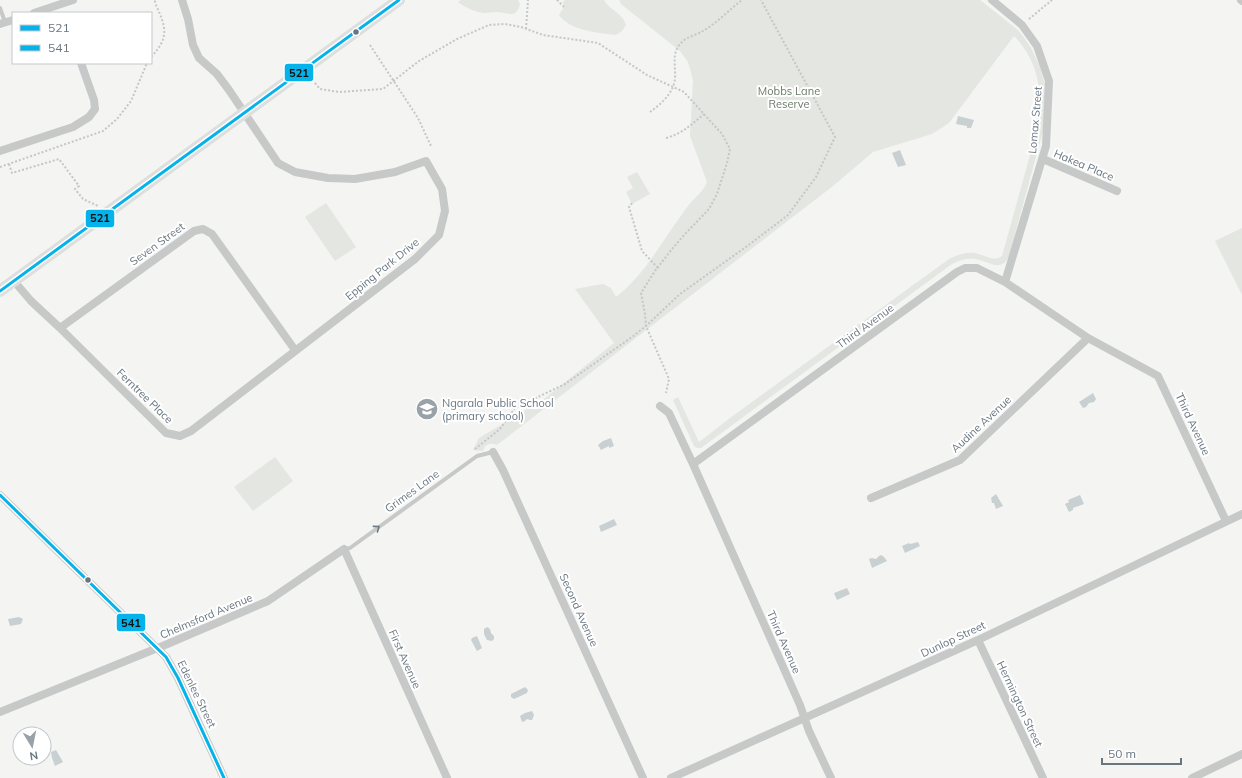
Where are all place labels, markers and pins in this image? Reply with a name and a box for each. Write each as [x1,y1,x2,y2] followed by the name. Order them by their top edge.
[351,27,361,37] unlabelled marker
[414,396,440,422] school or university icon: Ngarala Public School (primary school)
[442,396,554,423] place label: Ngarala Public School (primary school)
[83,575,93,585] unlabelled marker

